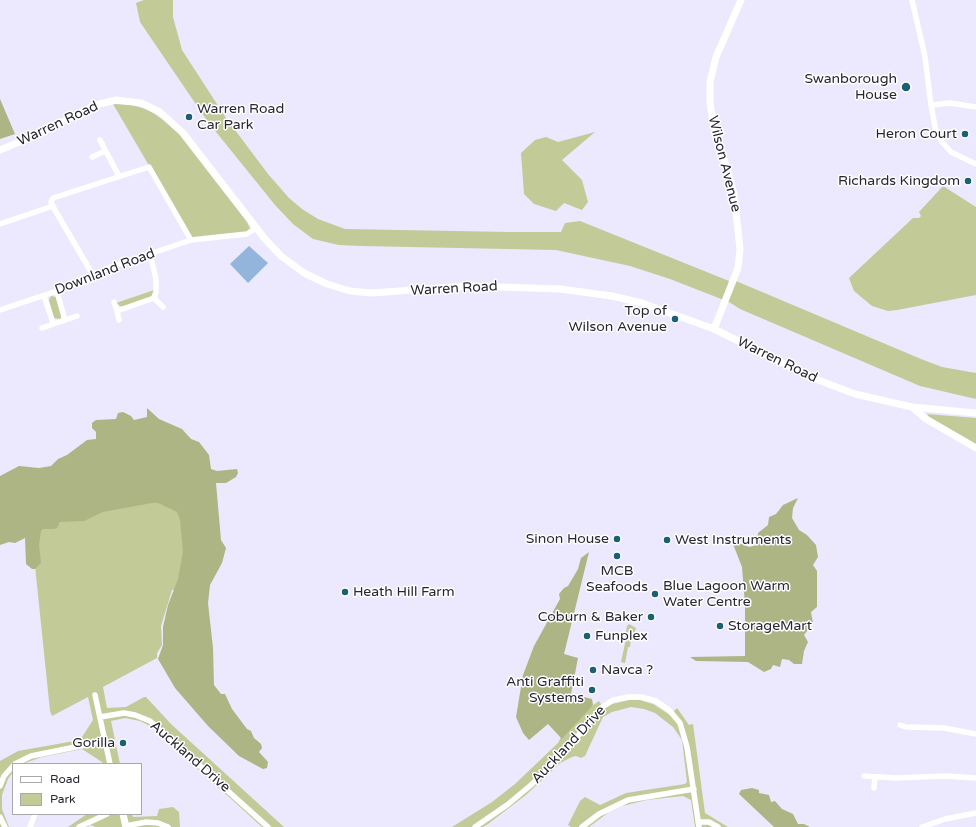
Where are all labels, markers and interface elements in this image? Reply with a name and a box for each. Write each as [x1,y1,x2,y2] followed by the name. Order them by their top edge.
[805,71,897,104] place label: Swanborough House
[900,81,912,93] marker: Swanborough House
[15,98,101,150] street label: Warren Road
[197,101,284,134] place label: Warren Road Car Park
[184,112,194,122] marker: Warren Road Car Park
[704,114,744,214] street label: Wilson Avenue
[876,126,957,142] place label: Heron Court
[960,129,970,139] marker: Heron Court
[838,173,960,189] place label: Richards Kingdom
[963,176,973,186] marker: Richards Kingdom
[53,245,157,299] street label: Downland Road
[410,278,498,300] street label: Warren Road
[569,303,667,336] place label: Top of Wilson Avenue
[670,314,680,324] marker: Top of Wilson Avenue
[734,333,820,387] street label: Warren Road
[526,531,609,547] place label: Sinon House
[675,532,792,548] place label: West Instruments
[612,534,622,544] marker: Sinon House
[662,535,672,545] marker: West Instruments
[612,551,622,561] marker: MCB Seafoods
[586,563,648,596] place label: MCB Seafoods
[663,578,790,610] place label: Blue Lagoon Warm Water Centre
[353,584,455,600] place label: Heath Hill Farm
[340,587,350,597] marker: Heath Hill Farm
[650,589,660,599] marker: Blue Lagoon Warm Water Centre
[538,609,643,625] place label: Coburn & Baker
[646,612,656,622] marker: Coburn & Baker
[728,618,812,634] place label: StorageMart
[715,621,725,631] marker: StorageMart
[595,628,648,644] place label: Funplex
[582,631,592,641] marker: Funplex
[601,662,653,678] place label: Navca ?
[588,665,598,675] marker: Navca ?
[506,674,584,706] place label: Anti Graffiti Systems
[587,685,597,695] marker: Anti Graffiti Systems
[529,702,609,788] street label: Auckland Drive
[146,718,234,796] street label: Auckland Drive
[72,735,115,751] place label: Gorilla
[118,738,128,748] marker: Gorilla
[12,763,142,815] legend
[50,772,80,786] text: Road
[50,792,76,806] text: Park

